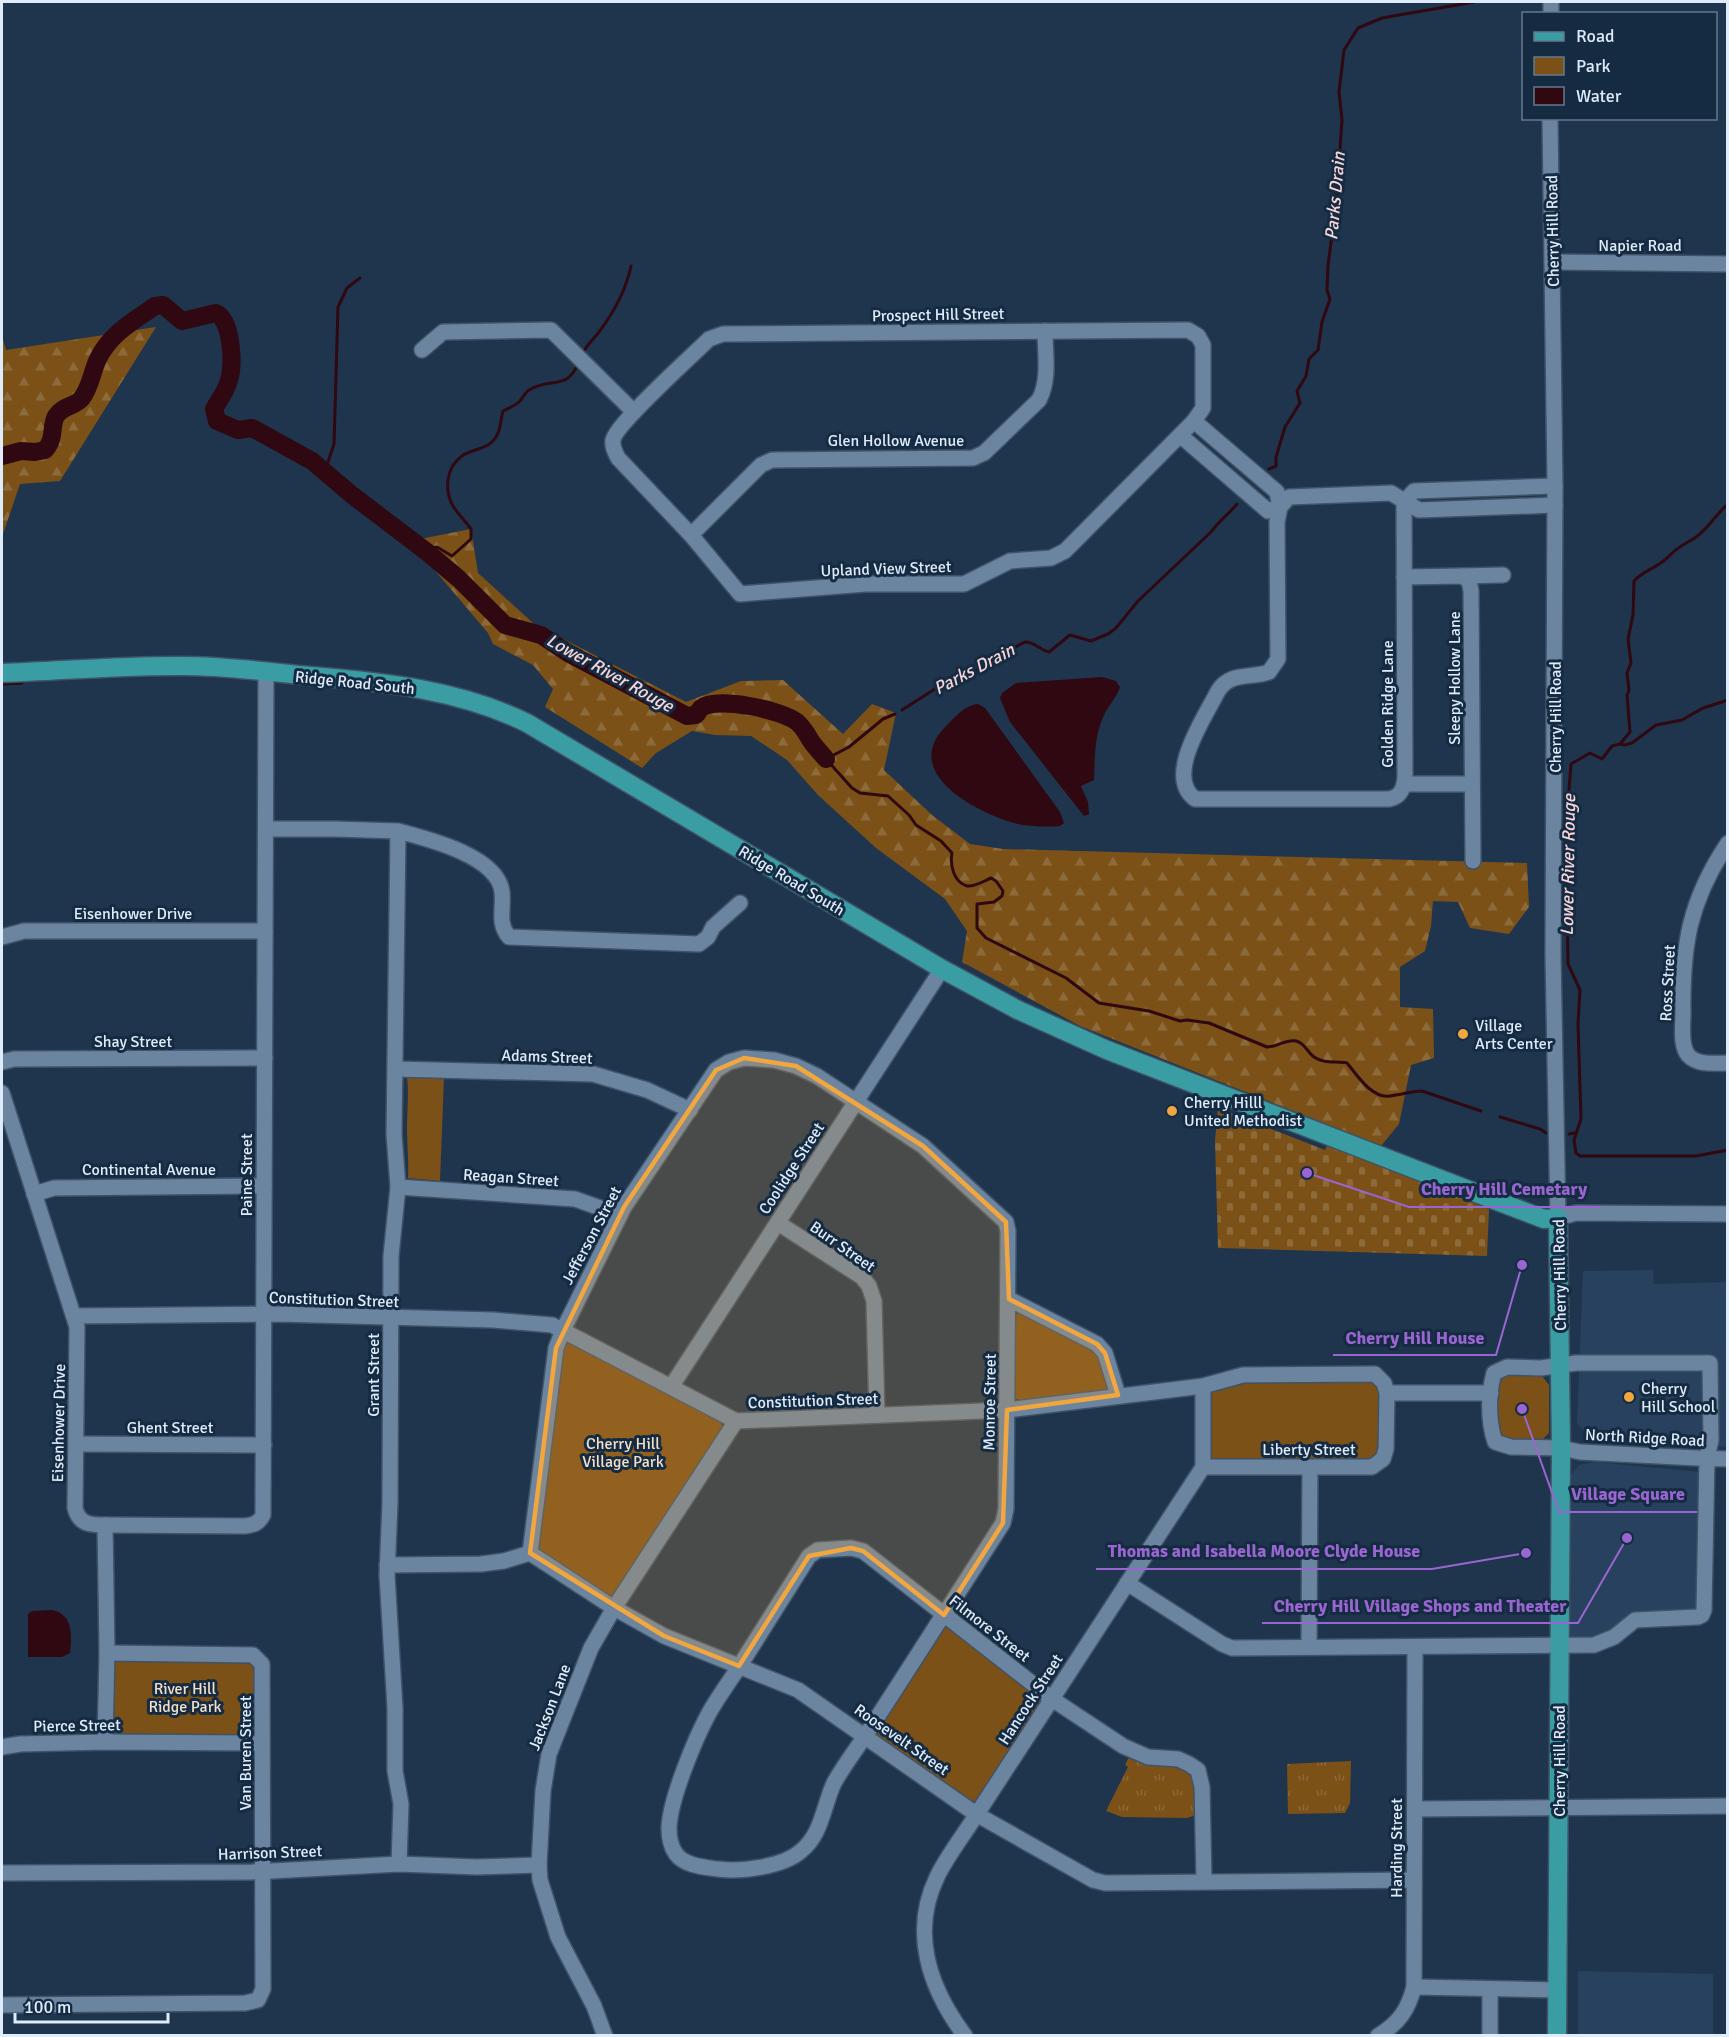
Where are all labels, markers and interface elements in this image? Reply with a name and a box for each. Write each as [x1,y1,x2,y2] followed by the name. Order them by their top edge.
[1522,12,1717,120] legend
[1576,25,1615,47] text: Road
[1576,55,1611,77] text: Park
[1576,85,1622,107] text: Water
[1320,150,1350,241] water label: Parks Drain
[1542,175,1564,287] street label: Cherry Hill Road
[1598,236,1682,256] street label: Napier Road
[872,304,1005,326] street label: Prospect Hill Street
[828,431,964,451] street label: Glen Hollow Avenue
[820,557,952,581] street label: Upland View Street
[1445,611,1465,745] street label: Sleepy Hollow Lane
[543,629,678,717] water label: Lower River Rouge
[930,638,1019,699] water label: Parks Drain
[1378,640,1398,768] street label: Golden Ridge Lane
[1546,661,1566,773] street label: Cherry Hill Road
[294,667,416,699] street label: Ridge Road South
[1556,793,1580,936] water label: Lower River Rouge
[735,841,848,920] street label: Ridge Road South
[74,904,192,924] street label: Eisenhower Drive
[1656,944,1680,1022] street label: Ross Street
[1475,1016,1553,1054] place label: Village Arts Center
[1456,1027,1470,1041] marker: Village Arts Center
[94,1032,172,1052] street label: Shay Street
[501,1045,593,1069] street label: Adams Street
[1184,1093,1302,1131] place label: Cherry Hilll United Methodist
[1165,1104,1179,1118] marker: Cherry Hilll United Methodist
[755,1119,829,1218] street label: Coolidge Street
[237,1133,257,1217] street label: Paine Street
[82,1160,216,1180] street label: Continental Avenue
[462,1165,560,1191] street label: Reagan Street
[1409,1171,1599,1207] callout: Cherry Hill Cemetary
[1421,1178,1587,1200] text: Cherry Hill Cemetary
[558,1183,626,1288] street label: Jefferson Street
[806,1217,879,1277] street label: Burr Street
[1549,1219,1571,1331] street label: Cherry Hill Road
[269,1288,400,1312] street label: Constitution Street
[1333,1319,1496,1355] callout: Cherry Hill House
[1346,1327,1484,1349] text: Cherry Hill House
[364,1333,384,1417] street label: Grant Street
[979,1353,1001,1451] street label: Monroe Street
[48,1364,70,1482] street label: Eisenhower Drive
[1641,1379,1716,1417] place label: Cherry Hill School
[748,1389,879,1413] street label: Constitution Street
[1622,1390,1636,1404] marker: Cherry Hill School
[127,1418,214,1438] street label: Ghent Street
[1585,1425,1705,1451] street label: North Ridge Road
[582,1434,664,1472] park label: Cherry Hill Village Park
[1262,1440,1356,1460] street label: Liberty Street
[1559,1476,1697,1512] callout: Village Square
[1571,1483,1685,1505] text: Village Square
[1096,1533,1432,1569] callout: Thomas and Isabella Moore Clyde House
[1108,1540,1420,1562] text: Thomas and Isabella Moore Clyde House
[1262,1587,1578,1623] callout: Cherry Hill Village Shops and Theater
[945,1591,1034,1667] street label: Filmore Street
[1274,1595,1567,1617] text: Cherry Hill Village Shops and Theater
[994,1650,1068,1749] street label: Hancock Street
[524,1661,576,1753] street label: Jackson Lane
[148,1679,222,1717] park label: River Hill Ridge Park
[236,1695,256,1810] street label: Van Buren Street
[850,1700,953,1780] street label: Roosevelt Street
[1550,1705,1570,1817] street label: Cherry Hill Road
[33,1715,121,1737] street label: Pierce Street
[1387,1798,1407,1898] street label: Harding Street
[217,1841,323,1865] street label: Harrison Street
[15,1986,168,2024] scale bar
[24,1996,71,2018] text: 100 m

